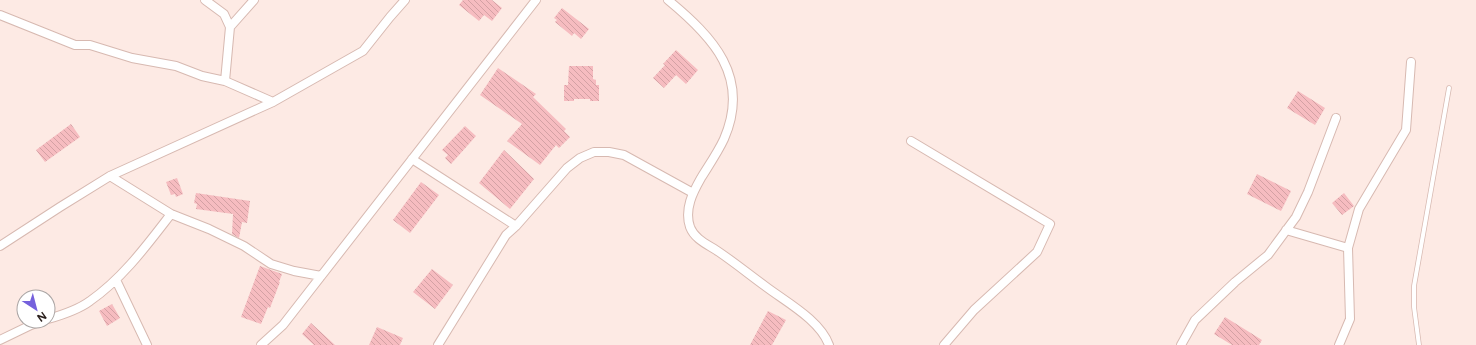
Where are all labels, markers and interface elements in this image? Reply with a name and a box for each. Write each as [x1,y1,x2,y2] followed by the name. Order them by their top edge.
[16,289,56,329] north arrow
[34,309,49,324] text: N

